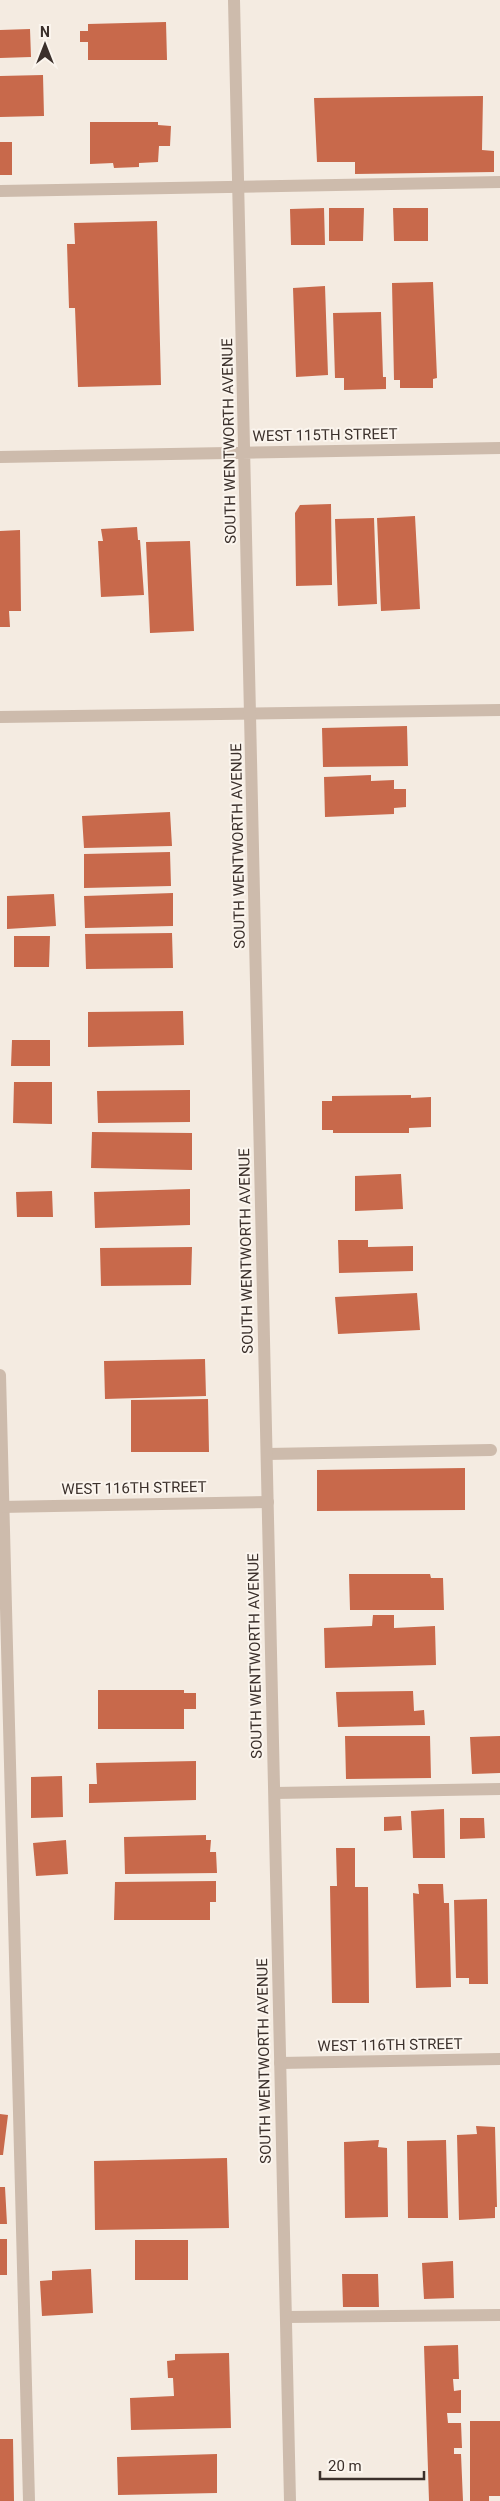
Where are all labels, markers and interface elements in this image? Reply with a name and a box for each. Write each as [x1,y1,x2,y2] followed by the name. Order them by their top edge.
[20,20,70,70] north arrow
[40,24,50,40] text: N
[218,338,240,544] street label: SOUTH WENTWORTH AVENUE
[252,425,398,445] street label: WEST 115TH STREET
[227,743,249,949] street label: SOUTH WENTWORTH AVENUE
[235,1148,257,1354] street label: SOUTH WENTWORTH AVENUE
[61,1478,207,1498] street label: WEST 116TH STREET
[244,1553,266,1759] street label: SOUTH WENTWORTH AVENUE
[253,1958,275,2164] street label: SOUTH WENTWORTH AVENUE
[317,2035,463,2055] street label: WEST 116TH STREET
[320,2448,424,2480] scale bar
[328,2457,362,2475] text: 20 m

